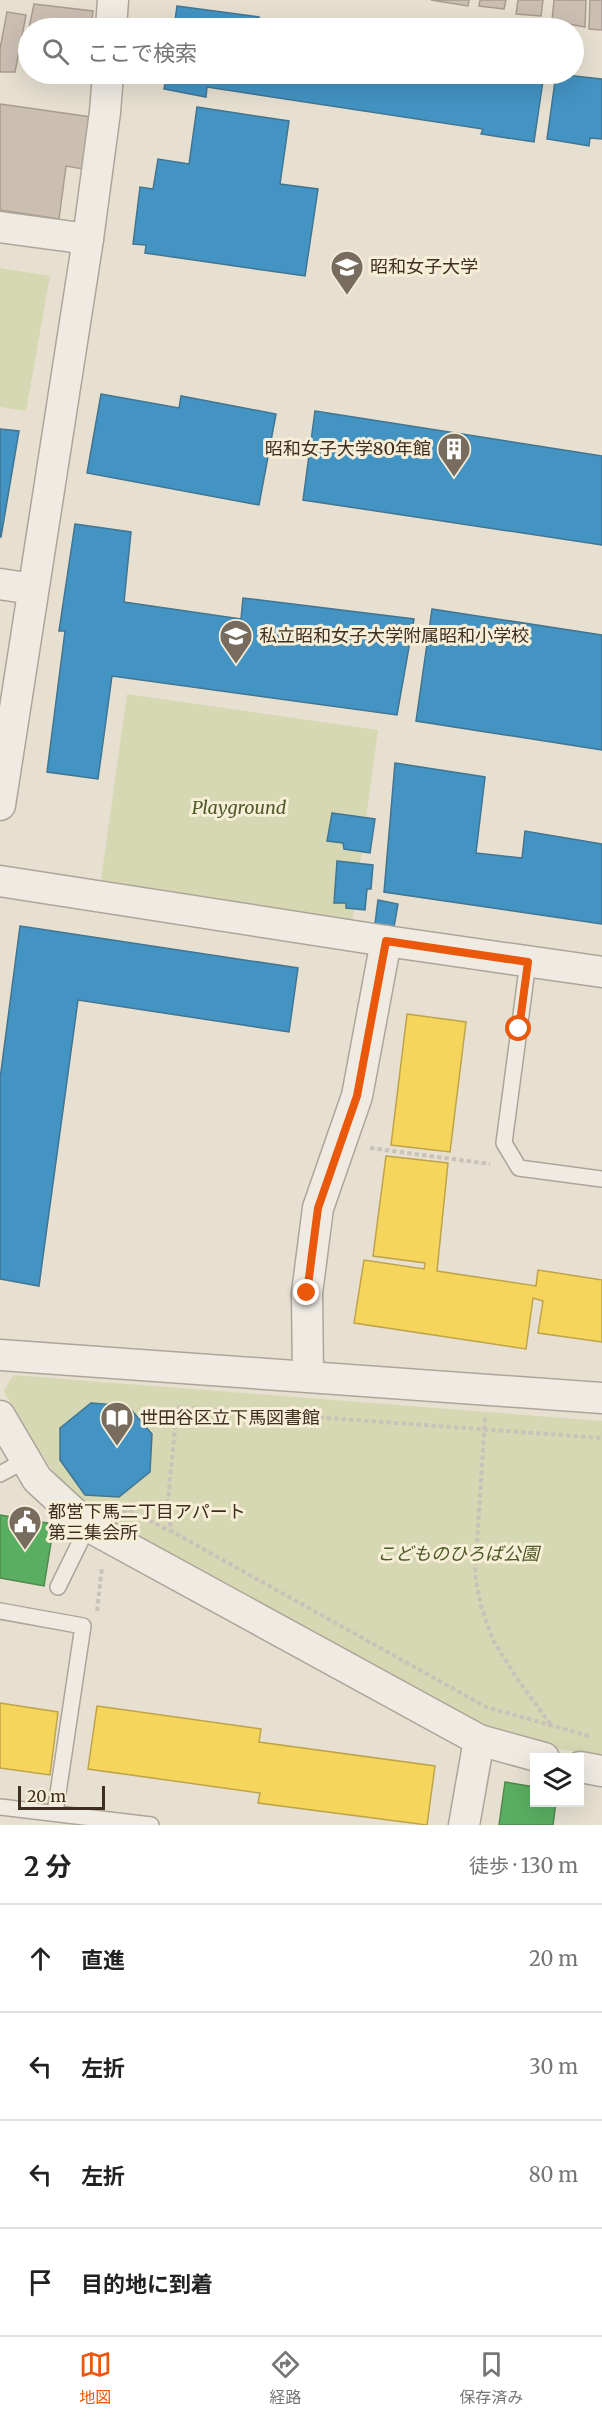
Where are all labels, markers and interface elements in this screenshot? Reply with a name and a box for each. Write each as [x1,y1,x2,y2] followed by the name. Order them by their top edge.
[18,18,584,84] search box
[39,35,72,68] icon: search
[87,39,197,67] text: ここで検索
[329,249,365,296] school or university icon: 昭和女子大学
[370,255,478,278] place label: 昭和女子大学
[436,431,472,478] building icon: 昭和女子大学80年館
[265,437,431,460] place label: 昭和女子大学80年館
[218,618,254,665] school or university icon: 私立昭和女子大学附属昭和小学校
[259,624,529,647] place label: 私立昭和女子大学附属昭和小学校
[192,796,287,819] park label: Playground
[505,1015,531,1041] route start
[293,1279,319,1305] route end
[99,1400,135,1447] library icon: 世田谷区立下馬図書館
[140,1406,320,1429] place label: 世田谷区立下馬図書館
[48,1500,246,1544] place label: 都営下馬二丁目アパート 第三集会所
[7,1504,43,1551] public building icon: 都営下馬二丁目アパート 第三集会所
[377,1542,542,1565] park label: こどものひろば公園
[530,1753,584,1807] map controls
[530,1753,584,1807] button: layers
[18,1783,105,1810] scale bar
[27,1786,66,1806] text: 20 m
[24,1850,71,1883] text: 2 分
[469,1853,578,1878] text: 徒歩 · 130 m
[24,1942,57,1975] icon: ahead
[81,1946,125,1974] text: 直進
[529,1946,578,1971] text: 20 m
[24,2050,57,2083] icon: left
[81,2054,125,2082] text: 左折
[529,2054,578,2079] text: 30 m
[24,2158,57,2191] icon: left
[81,2162,125,2190] text: 左折
[529,2162,578,2187] text: 80 m
[24,2266,57,2299] icon: arrive
[81,2270,213,2298] text: 目的地に到着
[79,2348,112,2408] tab: 地図
[269,2348,302,2408] tab: 経路
[459,2348,523,2408] tab: 保存済み

